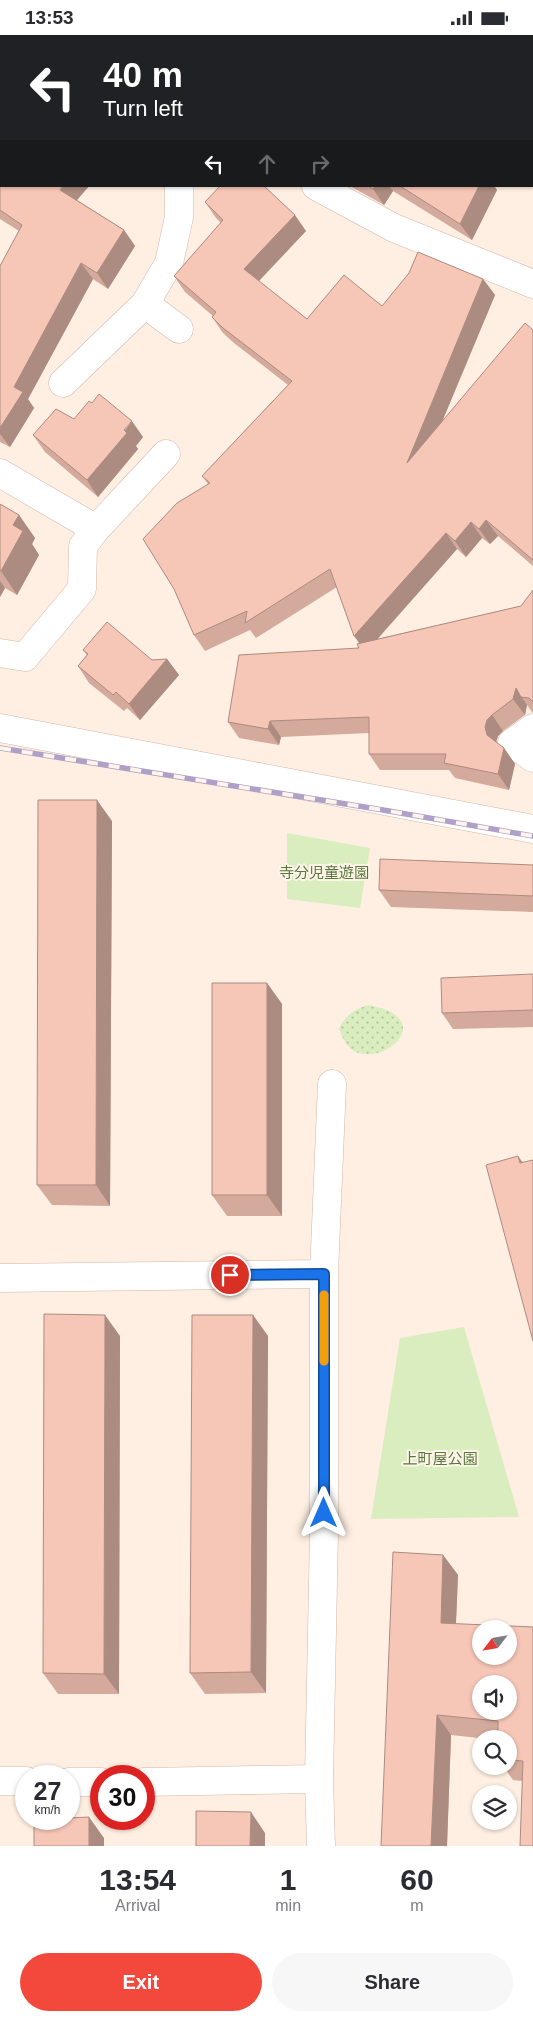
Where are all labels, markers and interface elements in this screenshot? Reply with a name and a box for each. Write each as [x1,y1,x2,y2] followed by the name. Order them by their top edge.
[25,7,74,28] text: 13:53
[20,55,85,120] icon: left
[103,55,183,94] text: 40 m
[103,96,183,121] text: Turn left
[200,150,228,178] icon: left
[253,150,281,178] icon: ahead
[306,150,334,178] icon: right
[279,864,369,881] park label: 寺分児童遊園
[209,1254,251,1296] pin
[216,1261,244,1289] icon: arrive
[402,1450,478,1467] park label: 上町屋公園
[297,1486,349,1538] position arrow
[472,1620,518,1665] north arrow
[472,1620,517,1830] map controls
[472,1675,517,1720] button: sound
[472,1730,517,1775] button: search
[90,1765,155,1830] speed limit sign: 30
[34,1777,61,1805] text: 27
[472,1785,517,1830] button: layers
[34,1803,61,1817] text: km/h
[99,1863,176,1896] text: 13:54
[280,1863,297,1896] text: 1
[400,1863,434,1896] text: 60
[115,1897,160,1914] text: Arrival
[275,1897,301,1914] text: min
[410,1897,424,1914] text: m
[20,1953,262,2011] button: Exit
[272,1953,513,2011] button: Share

